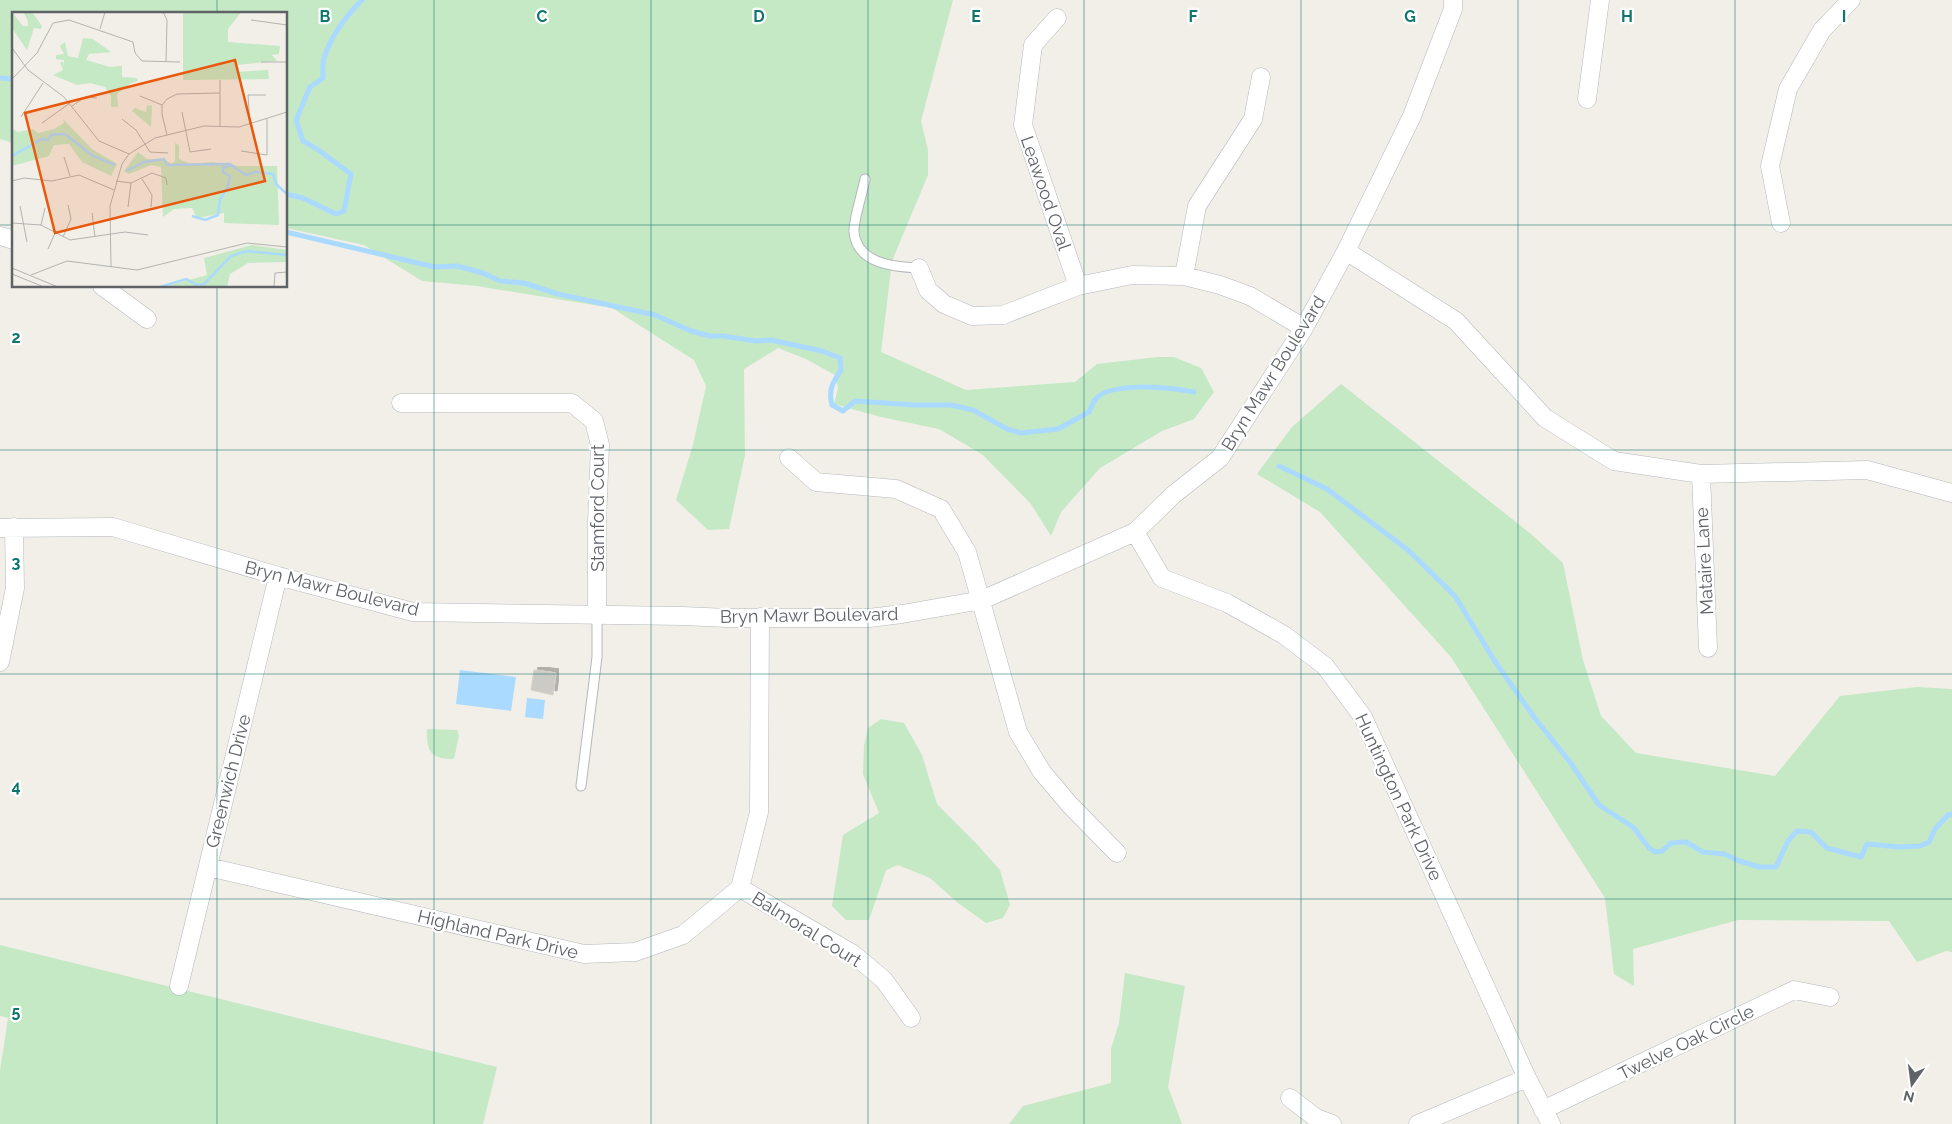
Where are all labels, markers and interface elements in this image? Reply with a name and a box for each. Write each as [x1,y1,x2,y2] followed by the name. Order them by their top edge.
[320,7,331,26] text: B
[537,7,548,26] text: C
[753,7,765,26] text: D
[971,7,981,26] text: E
[1188,7,1198,26] text: F
[1404,7,1416,26] text: G
[1621,7,1633,26] text: H
[1842,7,1846,26] text: I
[12,12,288,288] inset map
[1017,133,1075,253] street label: Leawood Oval
[1217,292,1329,454] street label: Bryn Mawr Boulevard
[11,328,21,347] text: 2
[587,444,608,572] street label: Stamford Court
[1691,506,1717,615] street label: Mataire Lane
[12,553,21,572] text: 3
[243,556,421,620] street label: Bryn Mawr Boulevard
[720,603,898,627] street label: Bryn Mawr Boulevard
[1351,710,1447,884] street label: Huntington Park Drive
[201,712,255,850] street label: Greenwich Drive
[11,777,21,796] text: 4
[748,887,866,971] street label: Balmoral Court
[416,905,581,963] street label: Highland Park Drive
[1615,1000,1758,1084] street label: Twelve Oak Circle
[12,1002,21,1021] text: 5
[1887,1059,1937,1109] north arrow
[1902,1088,1916,1106] text: N

